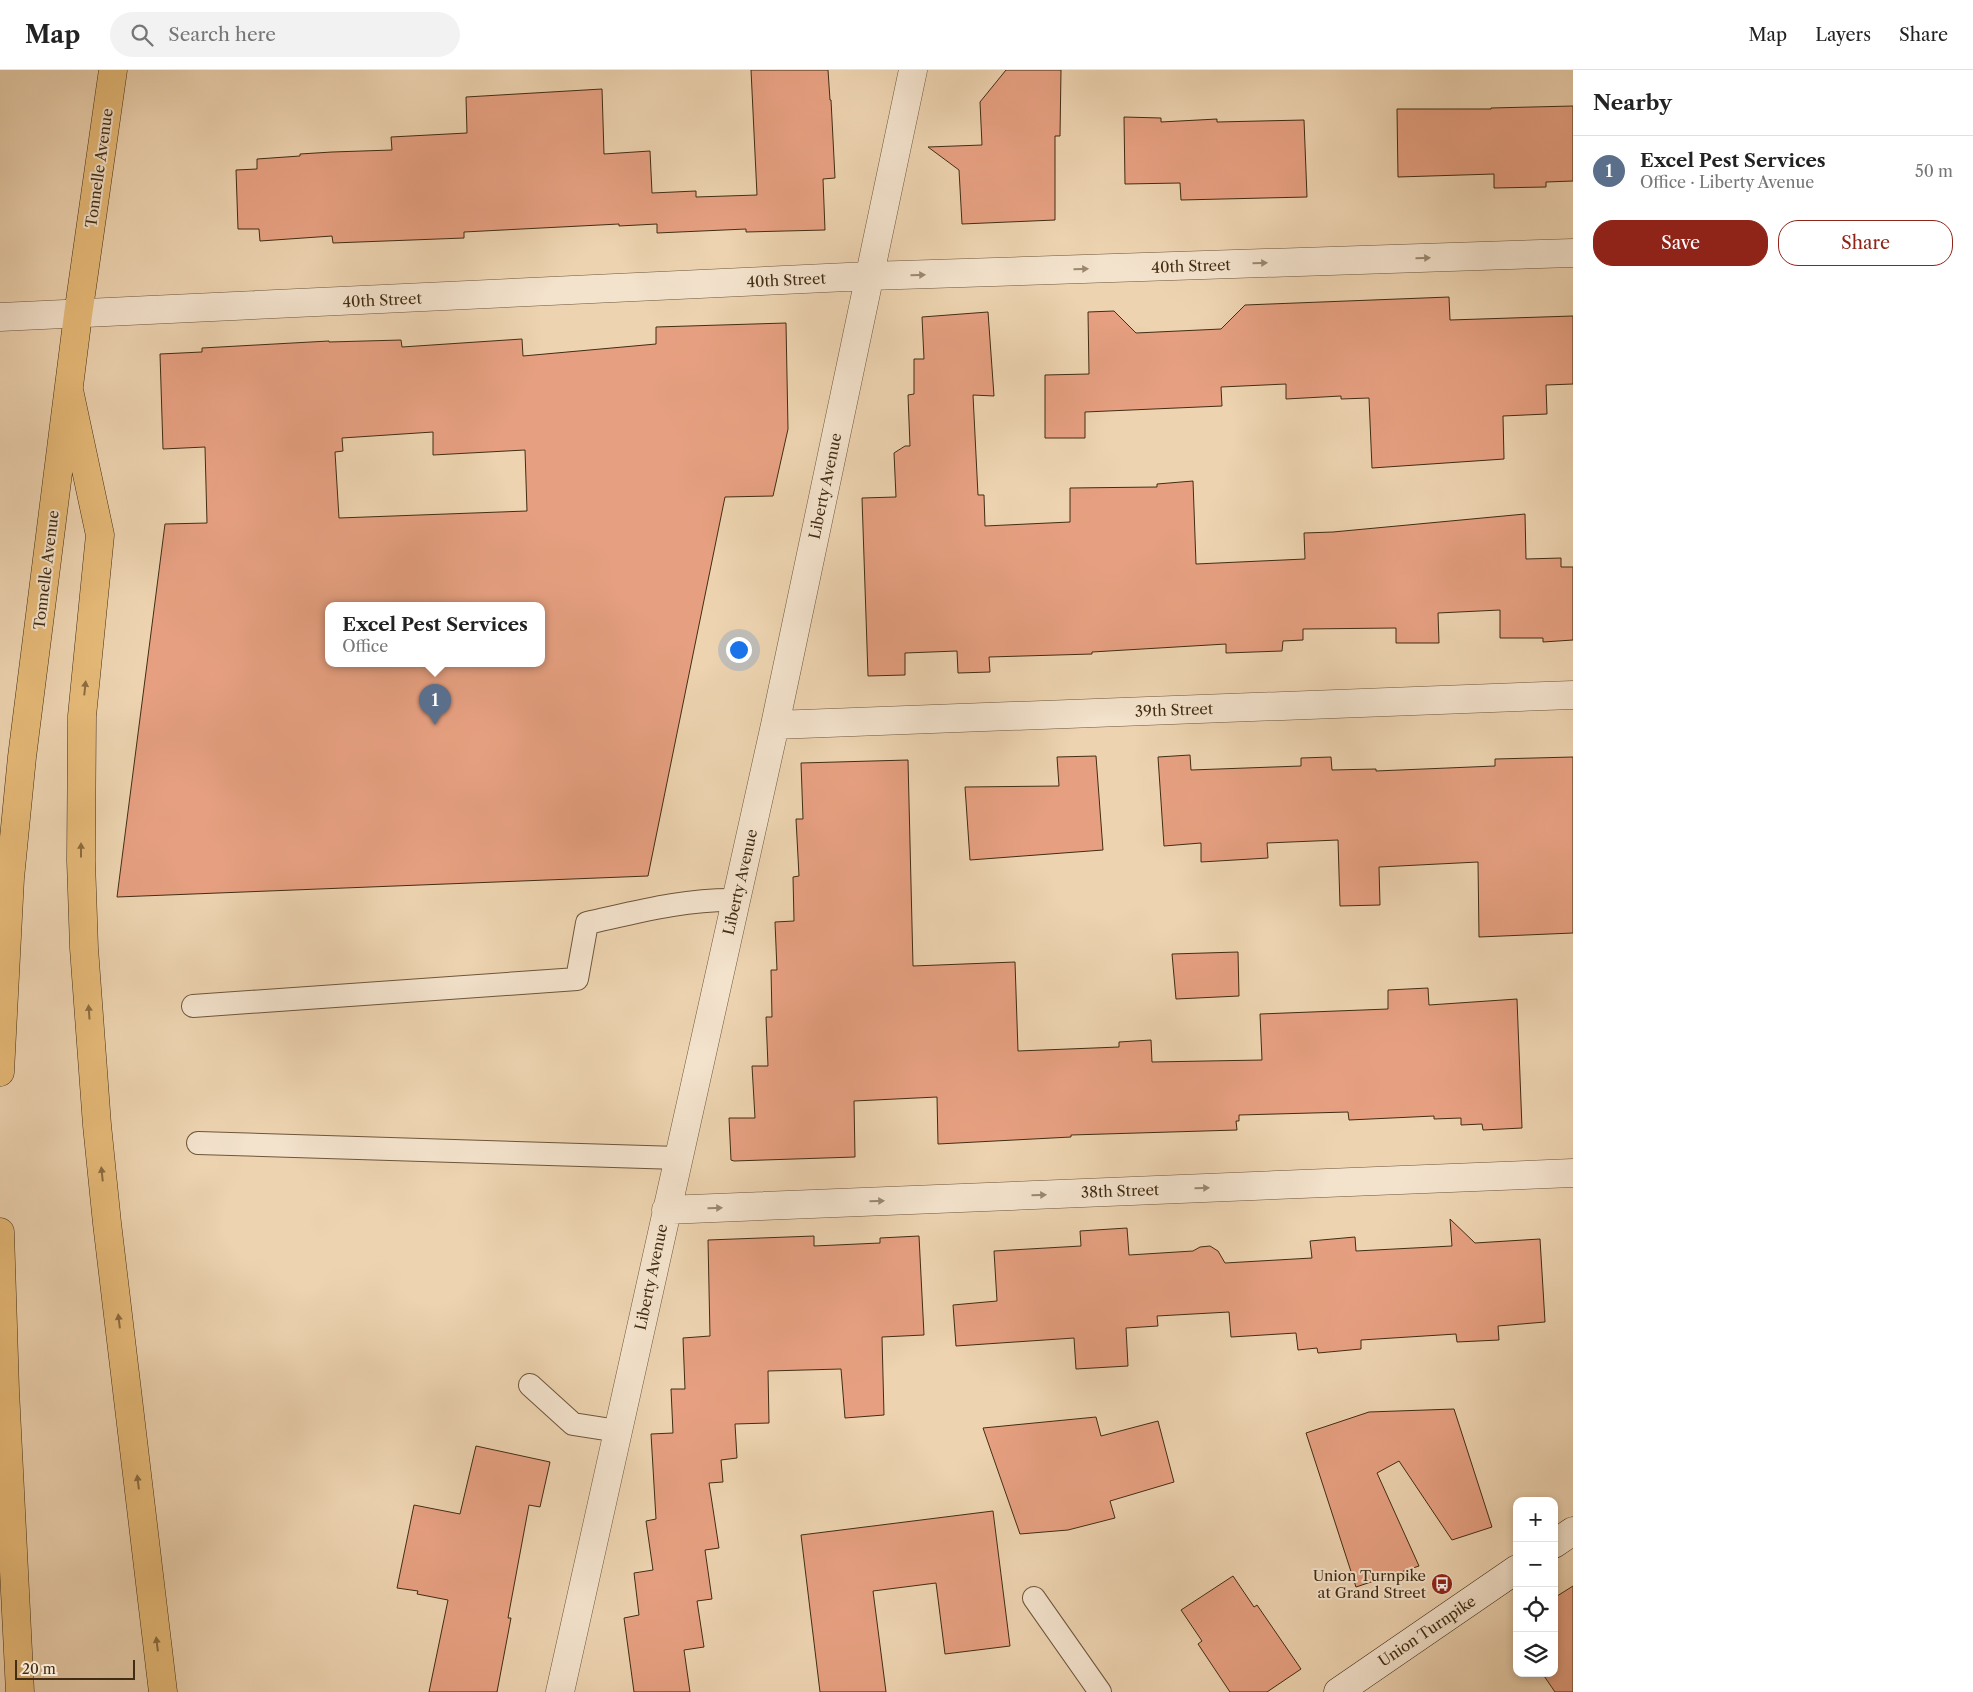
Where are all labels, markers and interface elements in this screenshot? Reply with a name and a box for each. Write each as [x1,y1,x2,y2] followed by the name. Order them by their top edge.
[110,12,460,57] search box
[25,20,80,49] text: Map
[128,21,156,49] icon: search
[168,23,276,46] text: Search here
[1749,24,1787,46] text: Map
[1815,24,1871,46] text: Layers
[1899,24,1948,46] text: Share
[1593,90,1672,115] text: Nearby
[81,107,117,229] street label: Tonnelle Avenue
[1640,149,1826,172] text: Excel Pest Services
[1605,161,1613,181] text: 1
[1915,161,1953,181] text: 50 m
[1640,172,1814,192] text: Office · Liberty Avenue
[1593,220,1768,266] button: Save
[1778,220,1953,266] button: Share
[1415,254,1431,262] one-way arrow
[1151,255,1232,277] street label: 40th Street
[1253,259,1269,267] one-way arrow
[1073,265,1089,273] one-way arrow
[746,268,827,292] street label: 40th Street
[910,270,926,278] one-way arrow
[342,288,423,312] street label: 40th Street
[804,431,846,541] street label: Liberty Avenue
[29,509,63,631] street label: Tonnelle Avenue
[325,602,545,667] popup
[342,613,528,636] text: Excel Pest Services
[342,636,388,656] text: Office
[726,637,752,663] your location
[81,679,89,695] one-way arrow
[419,684,451,725] pin: 1
[1135,699,1214,721] street label: 39th Street
[719,827,761,937] street label: Liberty Avenue
[77,842,85,858] one-way arrow
[85,1004,93,1020] one-way arrow
[98,1166,106,1182] one-way arrow
[1081,1180,1160,1202] street label: 38th Street
[1194,1184,1210,1192] one-way arrow
[1032,1190,1048,1198] one-way arrow
[869,1197,885,1205] one-way arrow
[707,1204,723,1212] one-way arrow
[630,1222,672,1332] street label: Liberty Avenue
[114,1313,122,1329] one-way arrow
[134,1474,142,1490] one-way arrow
[1513,1497,1558,1677] map controls
[1513,1497,1558,1542] button: +
[1513,1542,1558,1587] button: −
[1313,1566,1427,1602] place label: Union Turnpike at Grand Street
[1430,1572,1454,1596] bus stop icon: Union Turnpike at Grand Street
[1513,1587,1558,1632] button: locate
[1375,1591,1479,1671] street label: Union Turnpike
[1513,1632,1558,1677] button: layers
[153,1635,161,1651] one-way arrow
[15,1657,135,1680] scale bar
[22,1660,56,1678] text: 20 m

